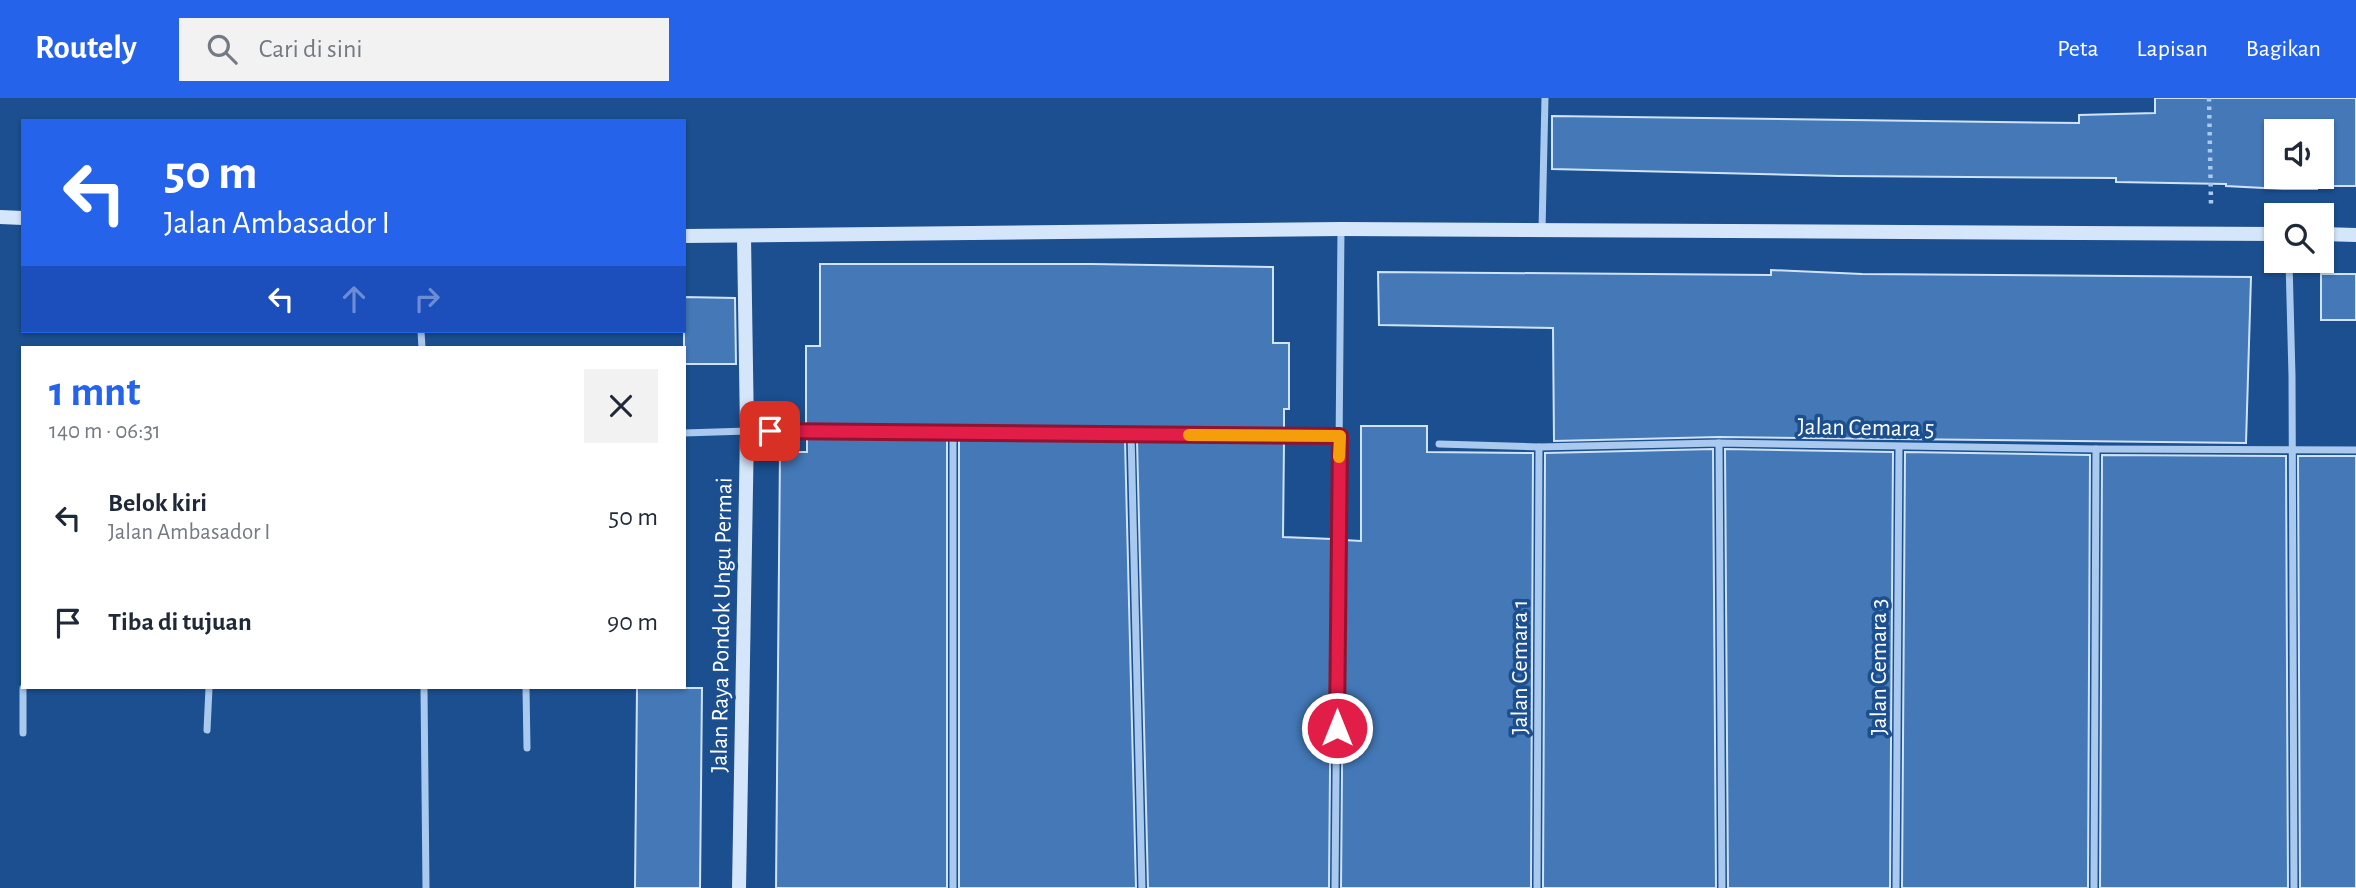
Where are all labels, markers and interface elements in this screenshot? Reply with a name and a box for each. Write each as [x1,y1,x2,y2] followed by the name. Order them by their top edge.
[179,18,669,81] search box
[203,30,241,68] icon: search
[35,32,137,65] text: Routely
[259,36,363,62] text: Cari di sini
[2057,37,2099,61] text: Peta
[2137,37,2208,61] text: Lapisan
[2246,37,2321,61] text: Bagikan
[2264,119,2334,273] map controls
[2264,119,2334,189] button: sound
[49,147,140,238] icon: left
[164,149,258,198] text: 50 m
[2264,203,2334,273] button: search
[164,207,390,239] text: Jalan Ambasador I
[262,280,300,318] icon: left
[335,280,373,318] icon: ahead
[408,280,446,318] icon: right
[584,369,658,443] button: close
[49,371,141,413] text: 1 mnt
[740,401,800,461] pin
[751,412,789,450] icon: arrive
[1797,415,1935,441] street label: Jalan Cemara 5
[49,420,161,443] text: 140 m · 06:31
[707,477,737,773] street label: Jalan Raya Pondok Ungu Permai
[108,490,207,516] text: Belok kiri
[49,499,87,537] icon: left
[608,504,658,530] text: 50 m
[108,521,270,544] text: Jalan Ambasador I
[1508,599,1532,735] street label: Jalan Cemara 1
[1867,599,1891,735] street label: Jalan Cemara 3
[49,604,87,642] icon: arrive
[108,609,252,635] text: Tiba di tujuan
[607,609,658,635] text: 90 m
[1300,691,1374,765] position arrow

